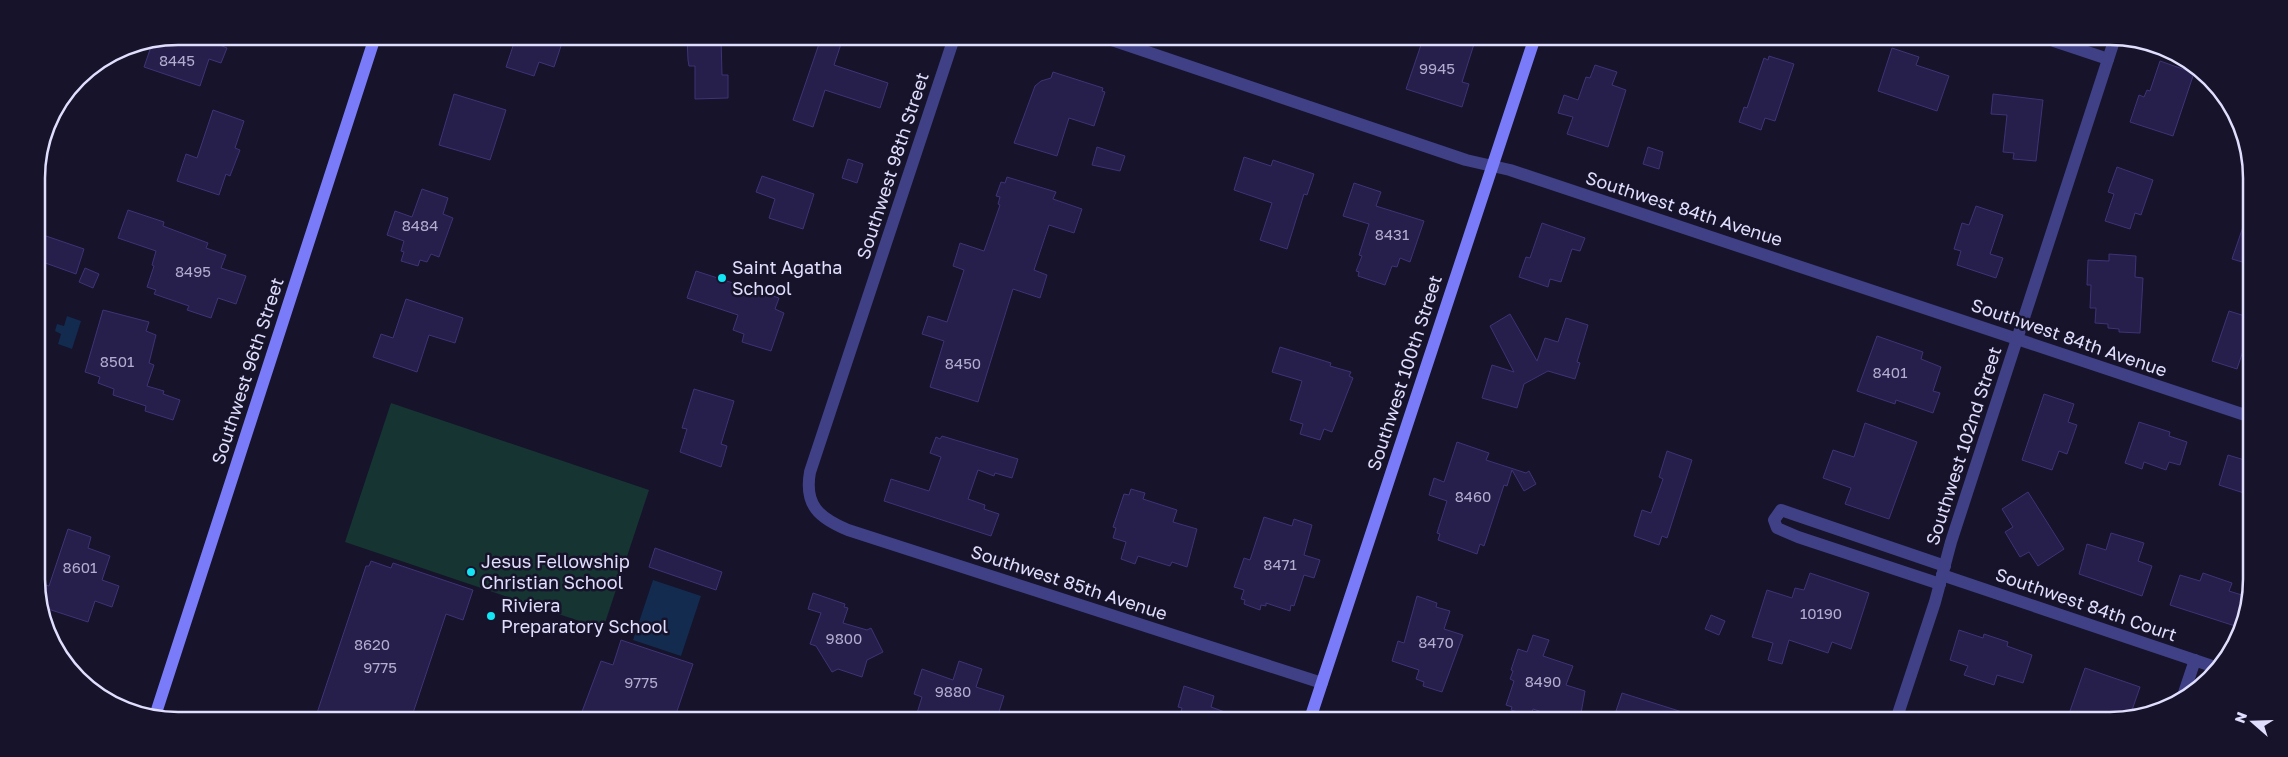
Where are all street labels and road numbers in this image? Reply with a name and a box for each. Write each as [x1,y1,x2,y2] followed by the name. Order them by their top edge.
[851,69,933,262] street label: Southwest 98th Street
[1583,166,1786,250] street label: Southwest 84th Avenue
[1362,272,1446,473] street label: Southwest 100th Street
[206,274,288,467] street label: Southwest 96th Street
[1969,293,2170,381] street label: Southwest 84th Avenue
[1921,344,2006,548] street label: Southwest 102nd Street
[968,540,1170,624] street label: Southwest 85th Avenue
[1993,563,2180,645] street label: Southwest 84th Court

